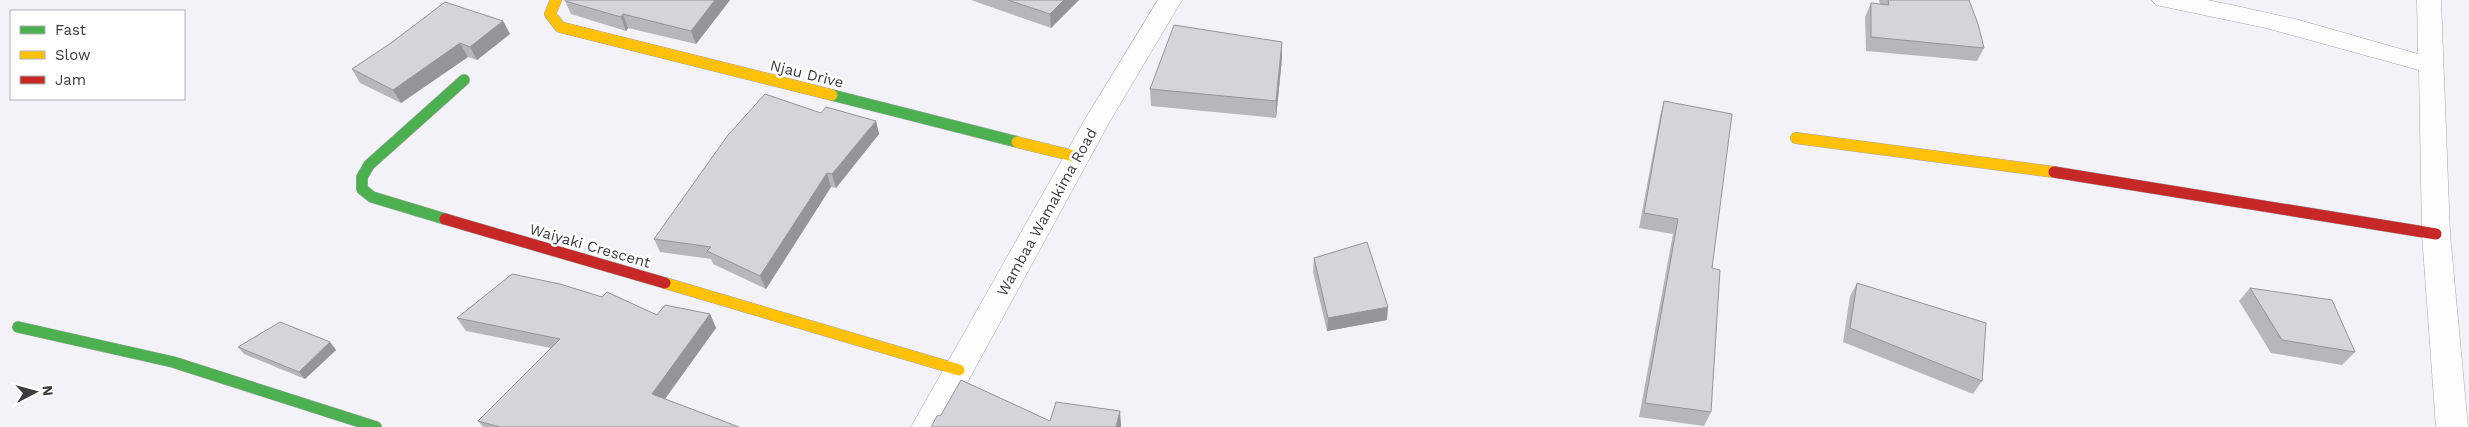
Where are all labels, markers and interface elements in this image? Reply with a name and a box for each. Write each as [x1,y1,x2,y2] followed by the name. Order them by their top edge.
[10,10,185,100] legend
[55,21,87,39] text: Fast
[55,46,91,64] text: Slow
[768,56,846,92] street label: Njau Drive
[55,71,86,89] text: Jam
[993,125,1101,299] street label: Wambaa Wamakima Road
[527,220,653,272] street label: Waiyaki Crescent
[10,367,60,417] north arrow
[39,385,56,397] text: N

